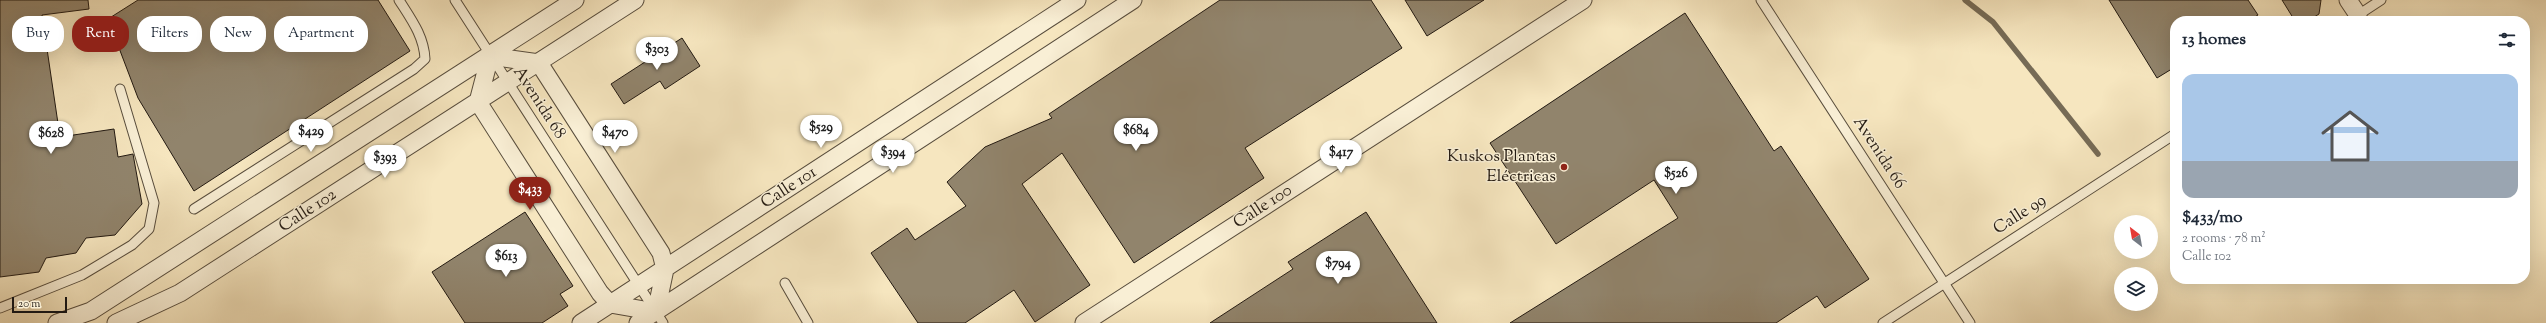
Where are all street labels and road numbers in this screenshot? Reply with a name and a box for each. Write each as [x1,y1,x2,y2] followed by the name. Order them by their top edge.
[507,62,571,144] street label: Avenida 68
[1847,112,1911,194] street label: Avenida 66
[756,161,822,215] street label: Calle 101
[1229,179,1297,235] street label: Calle 100
[274,183,342,239] street label: Calle 102
[1989,189,2051,241] street label: Calle 99

